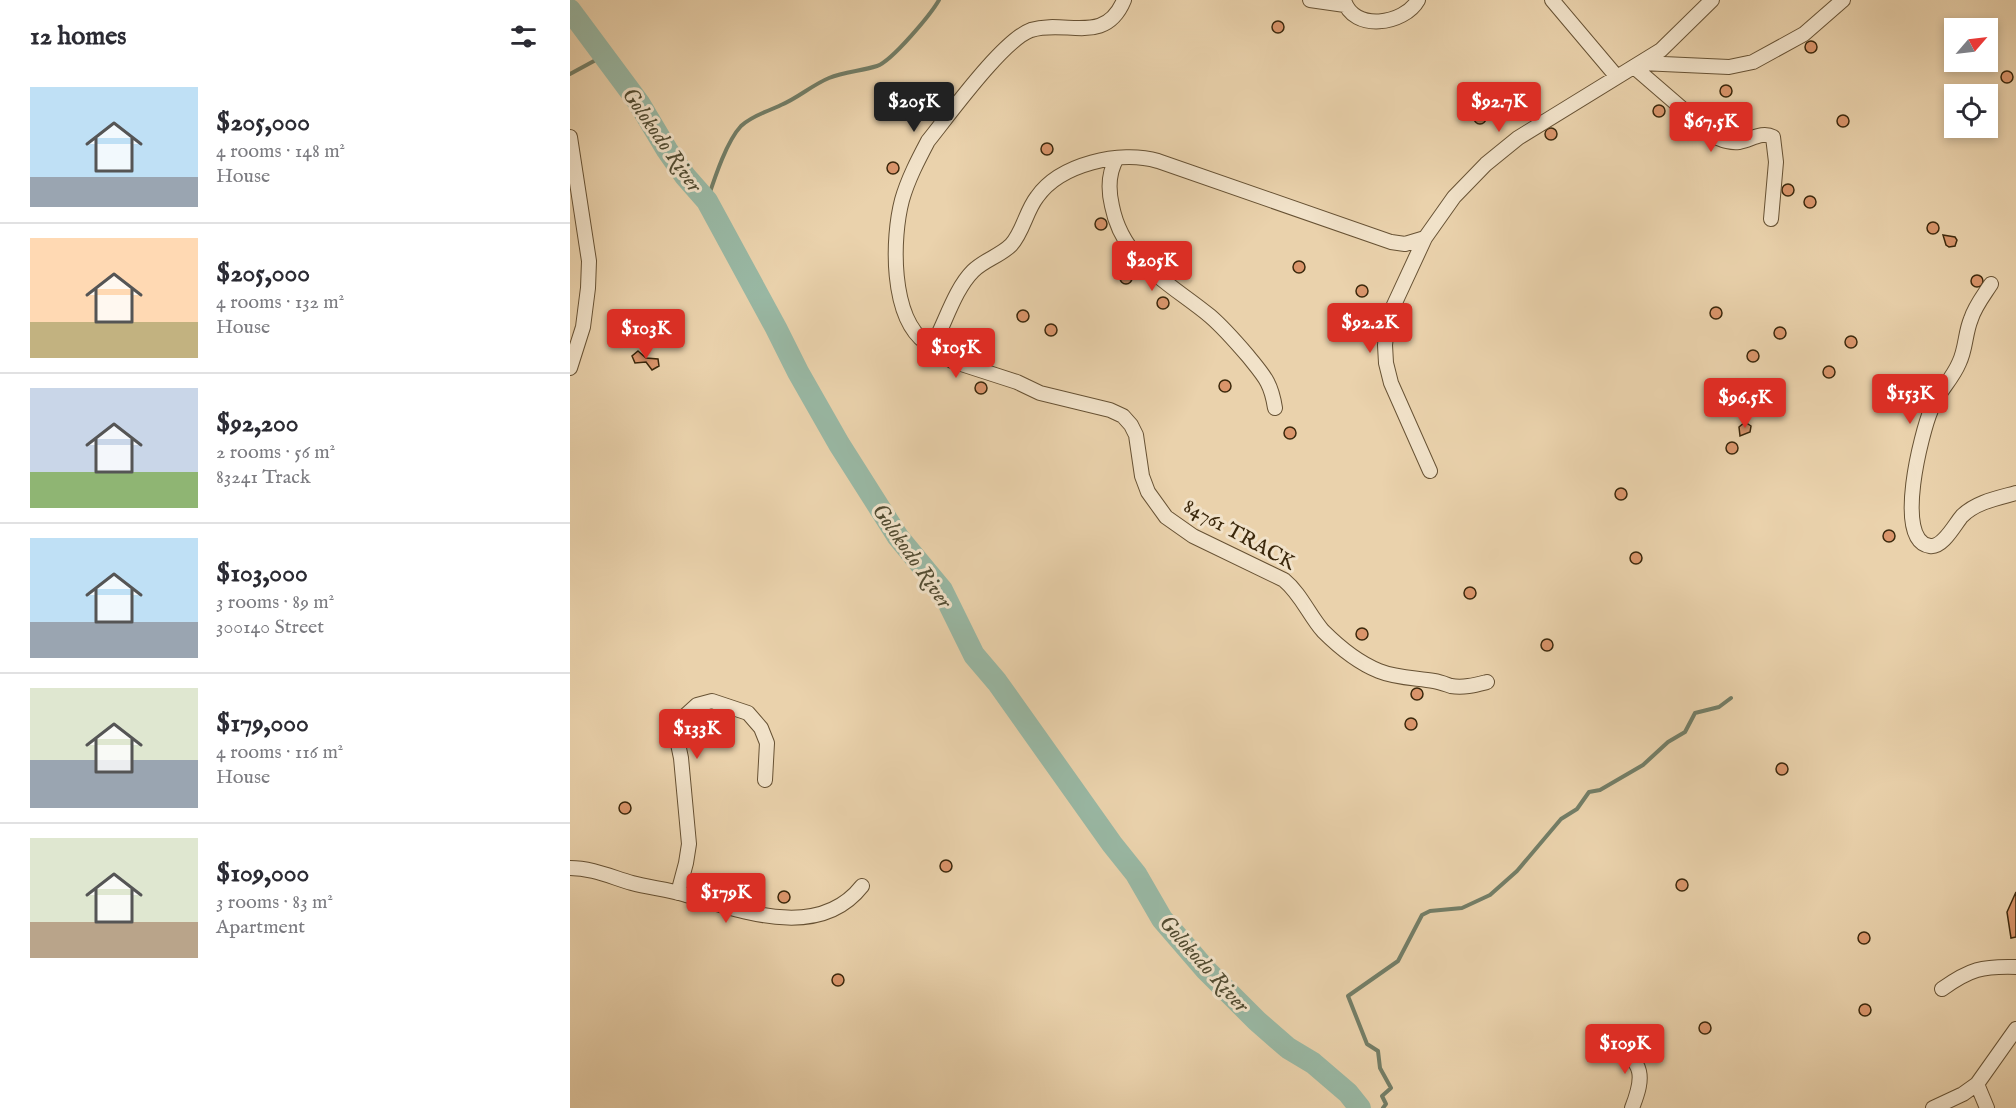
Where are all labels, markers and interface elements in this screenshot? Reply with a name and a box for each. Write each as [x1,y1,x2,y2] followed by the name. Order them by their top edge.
[1944,18,1998,72] north arrow
[1944,18,1998,138] map controls
[30,20,126,53] text: 12 homes
[507,20,540,53] icon: filters
[615,82,709,199] water label: Golokodo River
[872,82,956,133] pin: $205K
[1450,82,1548,133] pin: $92.7K
[1944,84,1998,138] button: locate
[888,89,940,114] text: $205K
[1471,89,1527,114] text: $92.7K
[1662,102,1760,153] pin: $67.5K
[216,106,310,139] text: $205,000
[1684,109,1738,134] text: $67.5K
[78,111,150,183] icon: home
[216,139,345,164] text: 4 rooms · 148 m²
[216,164,270,189] text: House
[1110,241,1194,292] pin: $205K
[1126,248,1178,273] text: $205K
[216,257,310,290] text: $205,000
[78,262,150,334] icon: home
[216,290,344,315] text: 4 rooms · 132 m²
[1321,303,1419,354] pin: $92.2K
[604,309,688,360] pin: $103K
[1341,310,1399,335] text: $92.2K
[216,315,270,340] text: House
[621,316,671,341] text: $103K
[914,328,998,379] pin: $105K
[931,335,981,360] text: $105K
[1868,374,1952,425] pin: $153K
[1696,378,1794,429] pin: $96.5K
[1886,381,1934,406] text: $153K
[1718,385,1772,410] text: $96.5K
[216,407,299,440] text: $92,200
[78,412,150,484] icon: home
[216,440,335,465] text: 2 rooms · 56 m²
[216,465,311,490] text: 83241 Track
[1178,493,1301,578] street label: 84761 TRACK
[865,498,959,615] water label: Golokodo River
[216,557,308,590] text: $103,000
[78,562,150,634] icon: home
[216,590,334,615] text: 3 rooms · 89 m²
[216,615,324,640] text: 300140 Street
[216,707,309,740] text: $179,000
[655,709,739,760] pin: $133K
[78,712,150,784] icon: home
[673,716,721,741] text: $133K
[216,740,343,765] text: 4 rooms · 116 m²
[216,765,270,790] text: House
[216,857,309,890] text: $109,000
[78,862,150,934] icon: home
[684,873,768,924] pin: $179K
[700,880,752,905] text: $179K
[216,890,333,915] text: 3 rooms · 83 m²
[1152,910,1256,1020] water label: Golokodo River
[216,915,305,940] text: Apartment
[1583,1024,1667,1075] pin: $109K
[1599,1031,1651,1056] text: $109K

